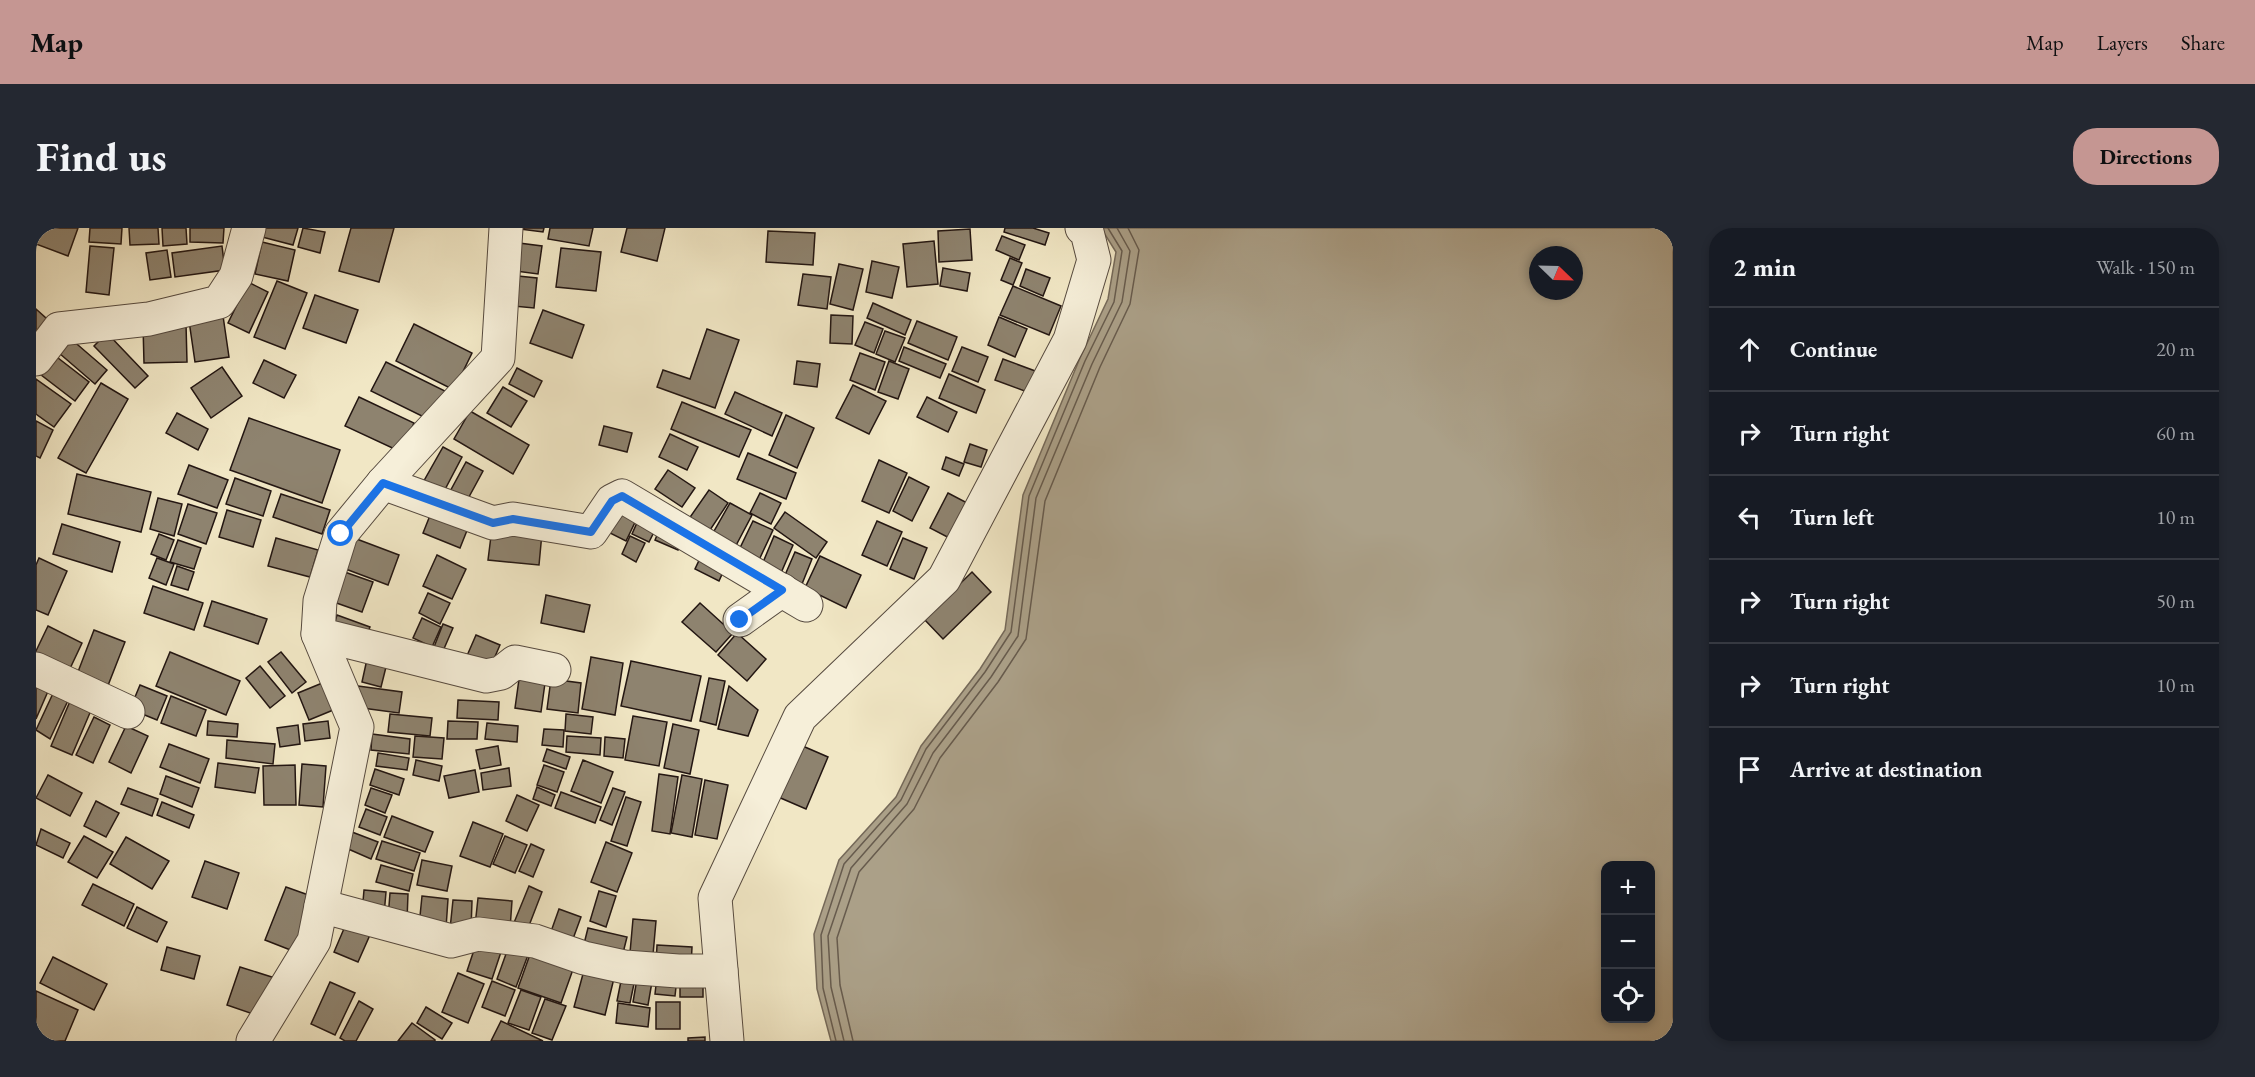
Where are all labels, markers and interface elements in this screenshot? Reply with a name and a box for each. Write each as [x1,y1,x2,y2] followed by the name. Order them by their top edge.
[30,24,83,60] text: Map
[2026,29,2064,56] text: Map
[2097,29,2148,56] text: Layers
[2181,29,2225,56] text: Share
[2073,128,2219,185] button: Directions
[36,129,167,184] text: Find us
[1529,246,1583,300] north arrow
[1733,250,1796,284] text: 2 min
[2096,254,2195,280] text: Walk · 150 m
[1733,333,1766,366] icon: ahead
[1790,335,1877,364] text: Continue
[2156,336,2195,362] text: 20 m
[1733,417,1766,450] icon: right
[1790,419,1889,448] text: Turn right
[2156,420,2195,446] text: 60 m
[1733,501,1766,534] icon: left
[1790,503,1874,532] text: Turn left
[2156,504,2195,530] text: 10 m
[327,520,353,546] route start
[1733,585,1766,618] icon: right
[1790,587,1889,616] text: Turn right
[2156,588,2195,614] text: 50 m
[726,606,752,632] route end
[1733,669,1766,702] icon: right
[1790,671,1889,700] text: Turn right
[2156,672,2195,698] text: 10 m
[1733,753,1766,786] icon: arrive
[1790,755,1982,784] text: Arrive at destination
[1601,861,1655,1023] map controls
[1601,861,1655,915] button: +
[1601,915,1655,969] button: −
[1601,969,1655,1023] button: locate

